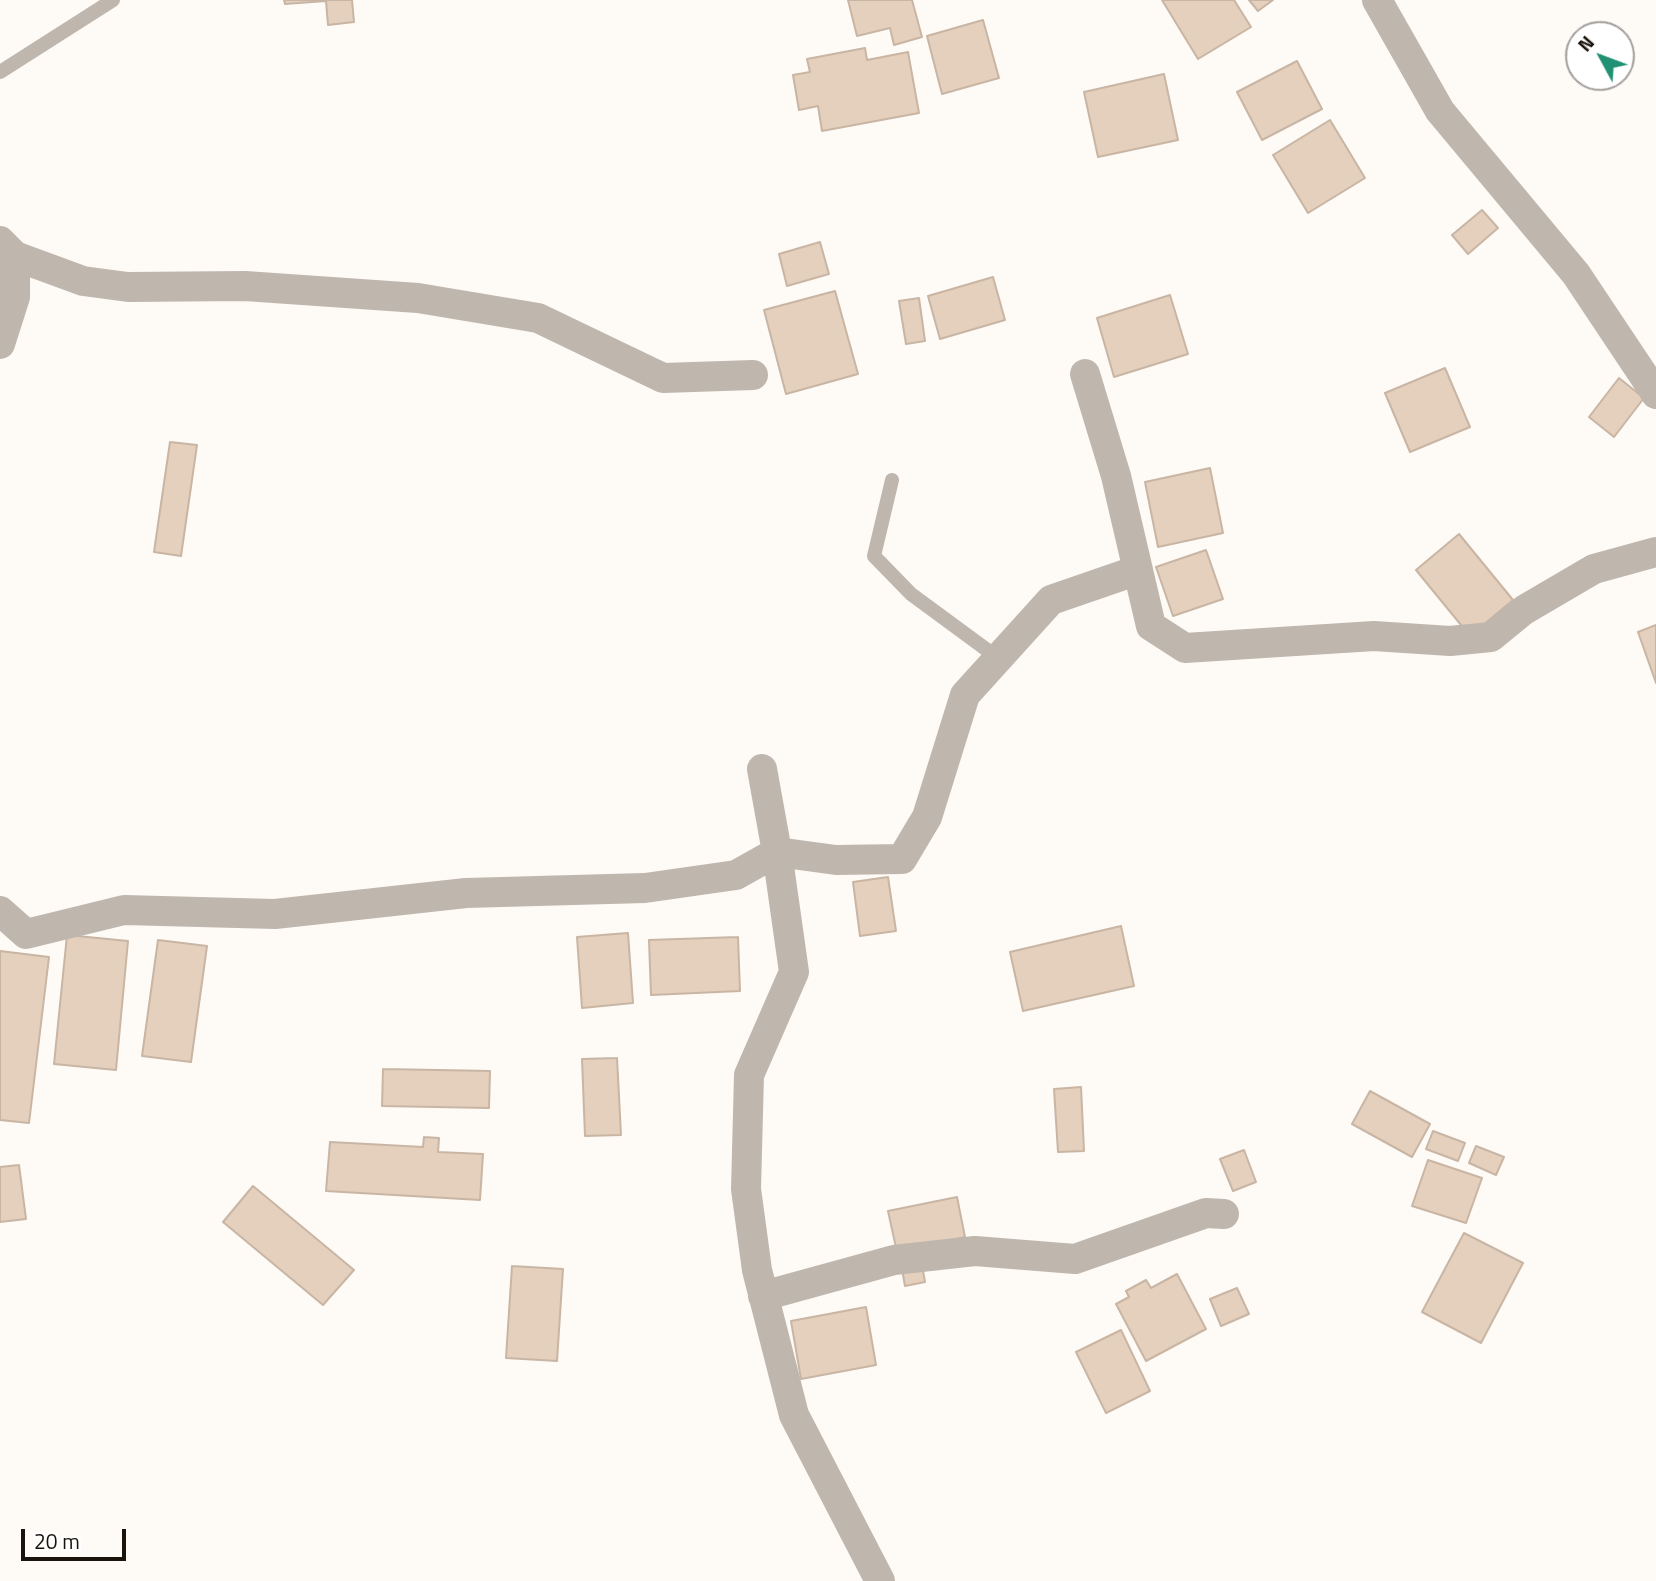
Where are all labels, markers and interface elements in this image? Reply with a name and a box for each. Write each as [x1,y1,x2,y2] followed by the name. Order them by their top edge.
[1565,21,1635,91] north arrow
[1570,29,1601,58] text: N
[24,1514,130,1558] scale bar
[34,1525,80,1557] text: 20 m

